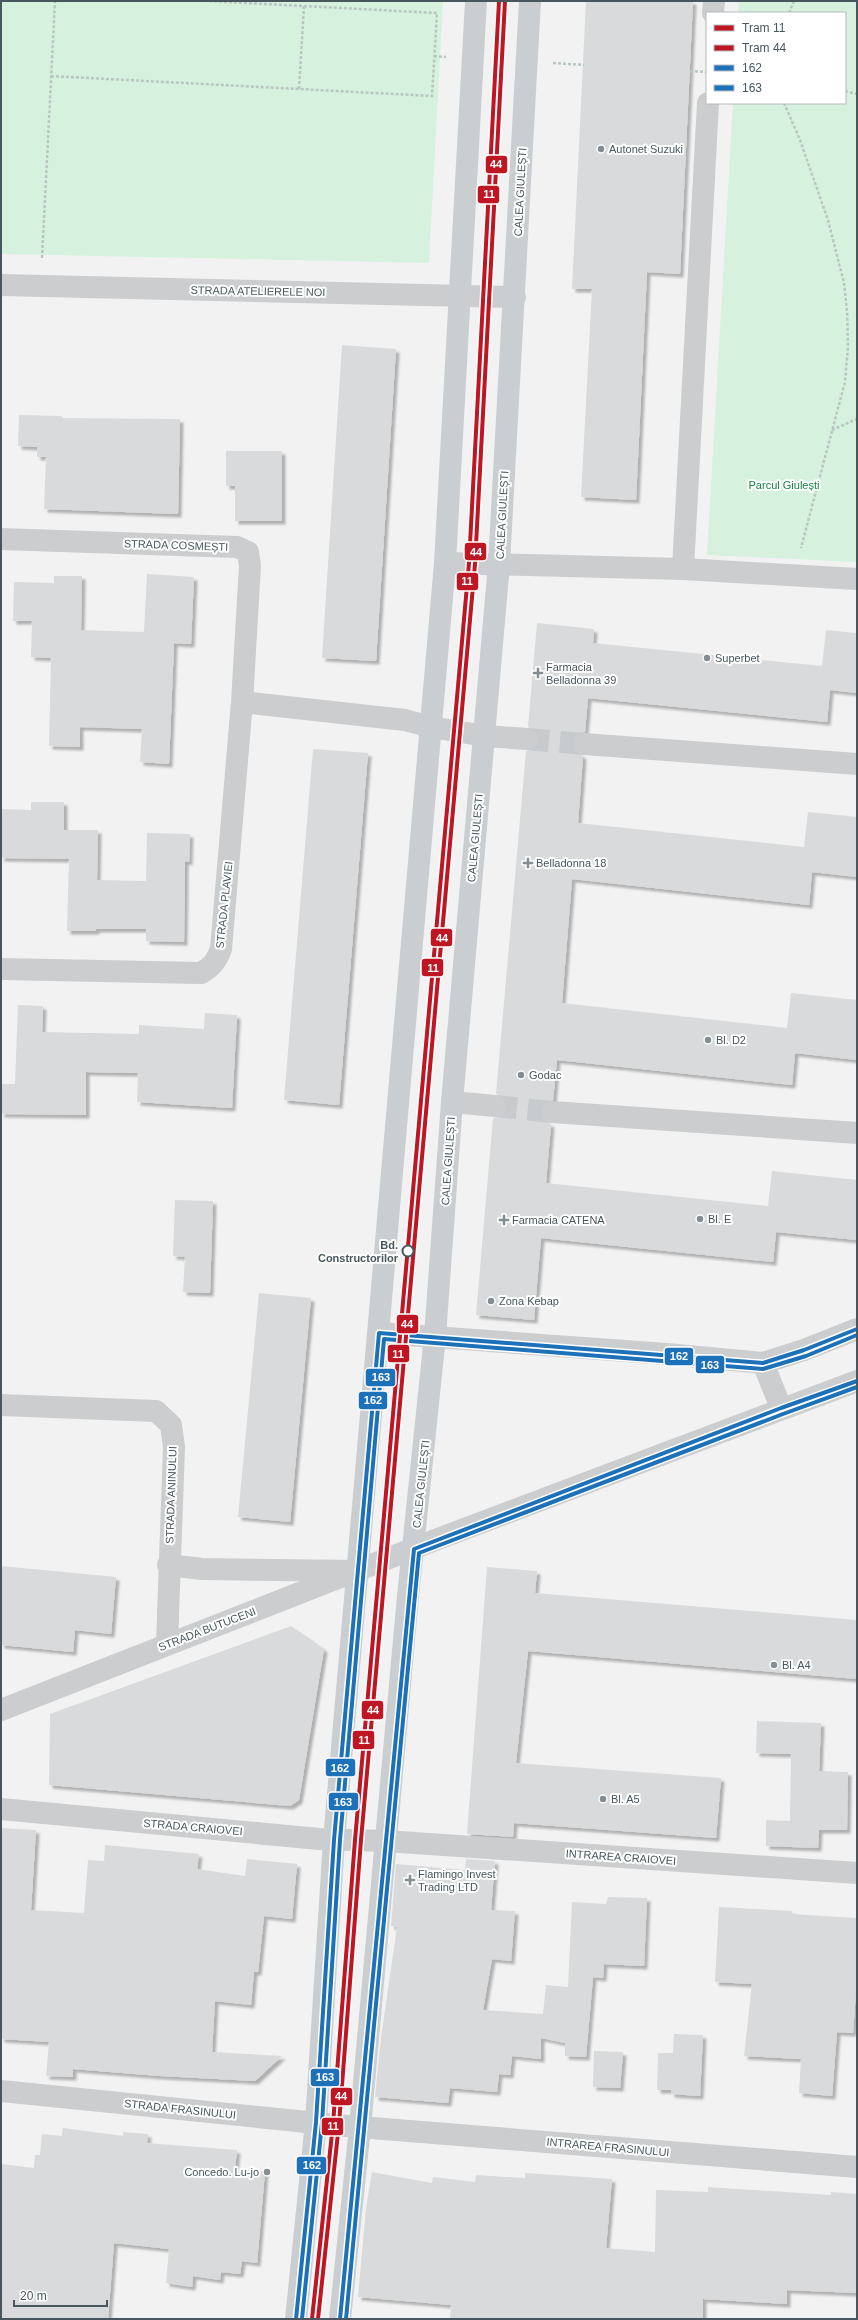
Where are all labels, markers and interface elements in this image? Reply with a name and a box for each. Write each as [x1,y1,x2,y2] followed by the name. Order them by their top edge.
[706,12,846,104] legend
[742,21,786,35] text: Tram 11
[742,41,787,55] text: Tram 44
[742,61,762,75] text: 162
[742,81,762,95] text: 163
[609,143,683,155] place label: Autonet Suzuki
[596,144,606,154] marker: Autonet Suzuki
[512,147,528,237] street label: CALEA GIULEȘTI
[485,155,508,174] line badge: 44
[490,158,503,170] text: 44
[477,185,500,204] line badge: 11
[483,188,495,200] text: 11
[190,284,326,298] street label: STRADA ATELIERELE NOI
[494,470,510,560] street label: CALEA GIULEȘTI
[749,479,819,491] park label: Parcul Giulești
[124,537,228,553] street label: STRADA COSMEȘTI
[464,542,487,561] line badge: 44
[470,546,483,558] text: 44
[456,572,479,591] line badge: 11
[461,575,473,587] text: 11
[715,652,760,664] place label: Superbet
[702,653,712,663] marker: Superbet
[546,661,616,686] place label: Farmacia Belladonna 39
[533,668,543,678] marker: Farmacia Belladonna 39
[465,793,485,883] street label: CALEA GIULEȘTI
[536,857,606,869] place label: Belladonna 18
[523,858,533,868] marker: Belladonna 18
[213,861,235,949] street label: STRADA PLAVIEI
[430,928,453,947] line badge: 44
[436,932,449,944] text: 44
[421,958,444,977] line badge: 11
[427,962,439,974] text: 11
[716,1034,746,1046] place label: Bl. D2
[703,1035,713,1045] marker: Bl. D2
[529,1069,562,1081] place label: Godac
[516,1070,526,1080] marker: Godac
[439,1116,457,1206] street label: CALEA GIULEȘTI
[708,1213,731,1225] place label: Bl. E
[512,1214,605,1226] place label: Farmacia CATENA
[695,1214,705,1224] marker: Bl. E
[499,1215,509,1225] marker: Farmacia CATENA
[318,1239,399,1264] place label: Bd. Constructorilor
[401,1244,415,1258] marker: Bd. Constructorilor
[499,1295,559,1307] place label: Zona Kebap
[486,1296,496,1306] marker: Zona Kebap
[396,1314,419,1334] line badge: 44
[401,1318,414,1330] text: 44
[387,1344,410,1363] line badge: 11
[664,1347,694,1366] line badge: 162
[392,1348,404,1360] text: 11
[670,1350,688,1362] text: 162
[695,1355,725,1374] line badge: 163
[701,1359,719,1371] text: 163
[365,1368,396,1387] line badge: 163
[372,1371,390,1383] text: 163
[358,1391,388,1410] line badge: 162
[364,1394,382,1406] text: 162
[410,1439,432,1529] street label: CALEA GIULEȘTI
[163,1446,179,1544] street label: STRADA ANINULUI
[157,1605,257,1653] street label: STRADA BUTUCENI
[782,1659,811,1671] place label: Bl. A4
[769,1660,779,1670] marker: Bl. A4
[361,1700,384,1720] line badge: 44
[367,1704,380,1716] text: 44
[352,1730,375,1750] line badge: 11
[358,1734,370,1746] text: 11
[325,1758,356,1777] line badge: 162
[331,1762,349,1774] text: 162
[328,1792,359,1811] line badge: 163
[611,1793,640,1805] place label: Bl. A5
[598,1794,608,1804] marker: Bl. A5
[334,1796,352,1808] text: 163
[143,1817,243,1837] street label: STRADA CRAIOVEI
[565,1847,677,1867] street label: INTRAREA CRAIOVEI
[418,1868,496,1893] place label: Flamingo Invest Trading LTD
[405,1875,415,1885] marker: Flamingo Invest Trading LTD
[310,2068,340,2087] line badge: 163
[316,2071,334,2083] text: 163
[330,2087,353,2106] line badge: 44
[335,2090,348,2102] text: 44
[123,2097,237,2121] street label: STRADA FRASINULUI
[321,2117,344,2136] line badge: 11
[327,2120,339,2132] text: 11
[546,2136,670,2158] street label: INTRAREA FRASINULUI
[296,2156,327,2175] line badge: 162
[303,2159,321,2171] text: 162
[184,2166,259,2178] place label: Concedo. Lu-jo
[262,2167,272,2177] marker: Concedo. Lu-jo
[14,2282,107,2308] scale bar
[20,2289,47,2303] text: 20 m

